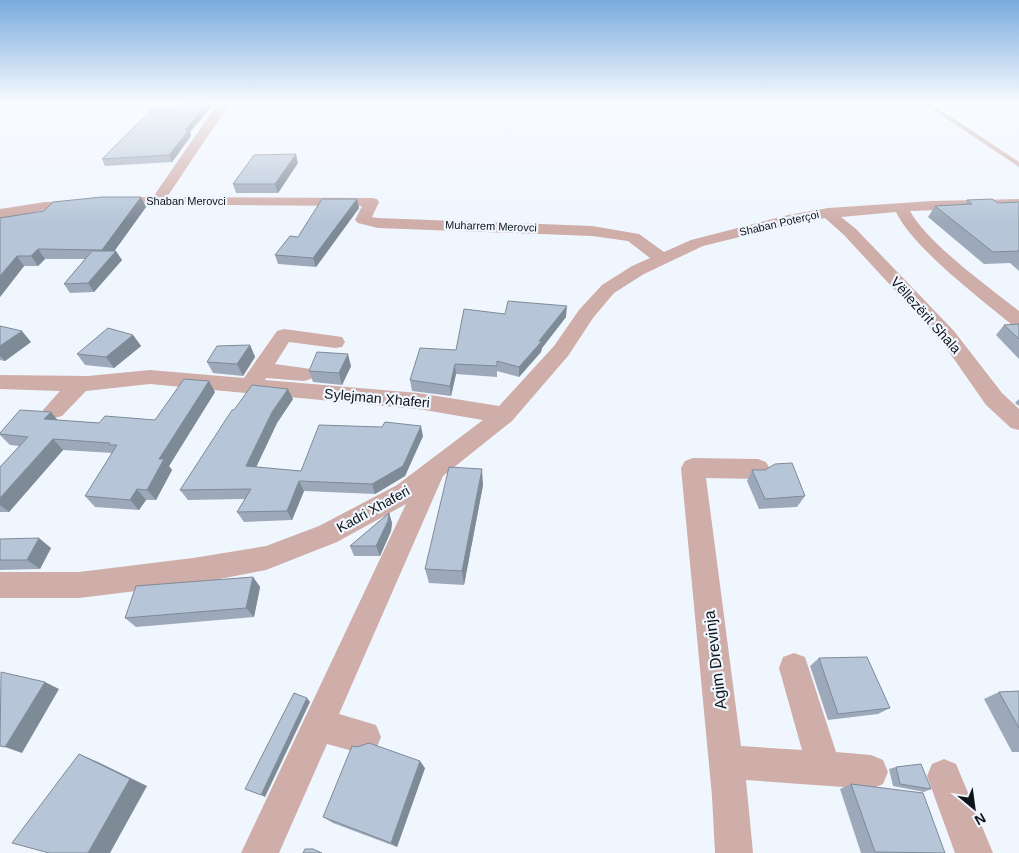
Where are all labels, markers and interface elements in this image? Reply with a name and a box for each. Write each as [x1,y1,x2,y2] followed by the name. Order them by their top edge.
[146,195,226,207] street label: Shaban Merovci
[738,208,820,238] street label: Shaban Poterçoi
[445,218,537,234] street label: Muharrem Merovci
[888,273,965,357] street label: Vëllezërit Shala
[324,385,430,411] street label: Sylejman Xhaferi
[334,482,412,536] street label: Kadri Xhaferi
[700,609,730,710] street label: Agim Drevinja
[949,783,999,833] north arrow
[972,810,989,829] text: N

